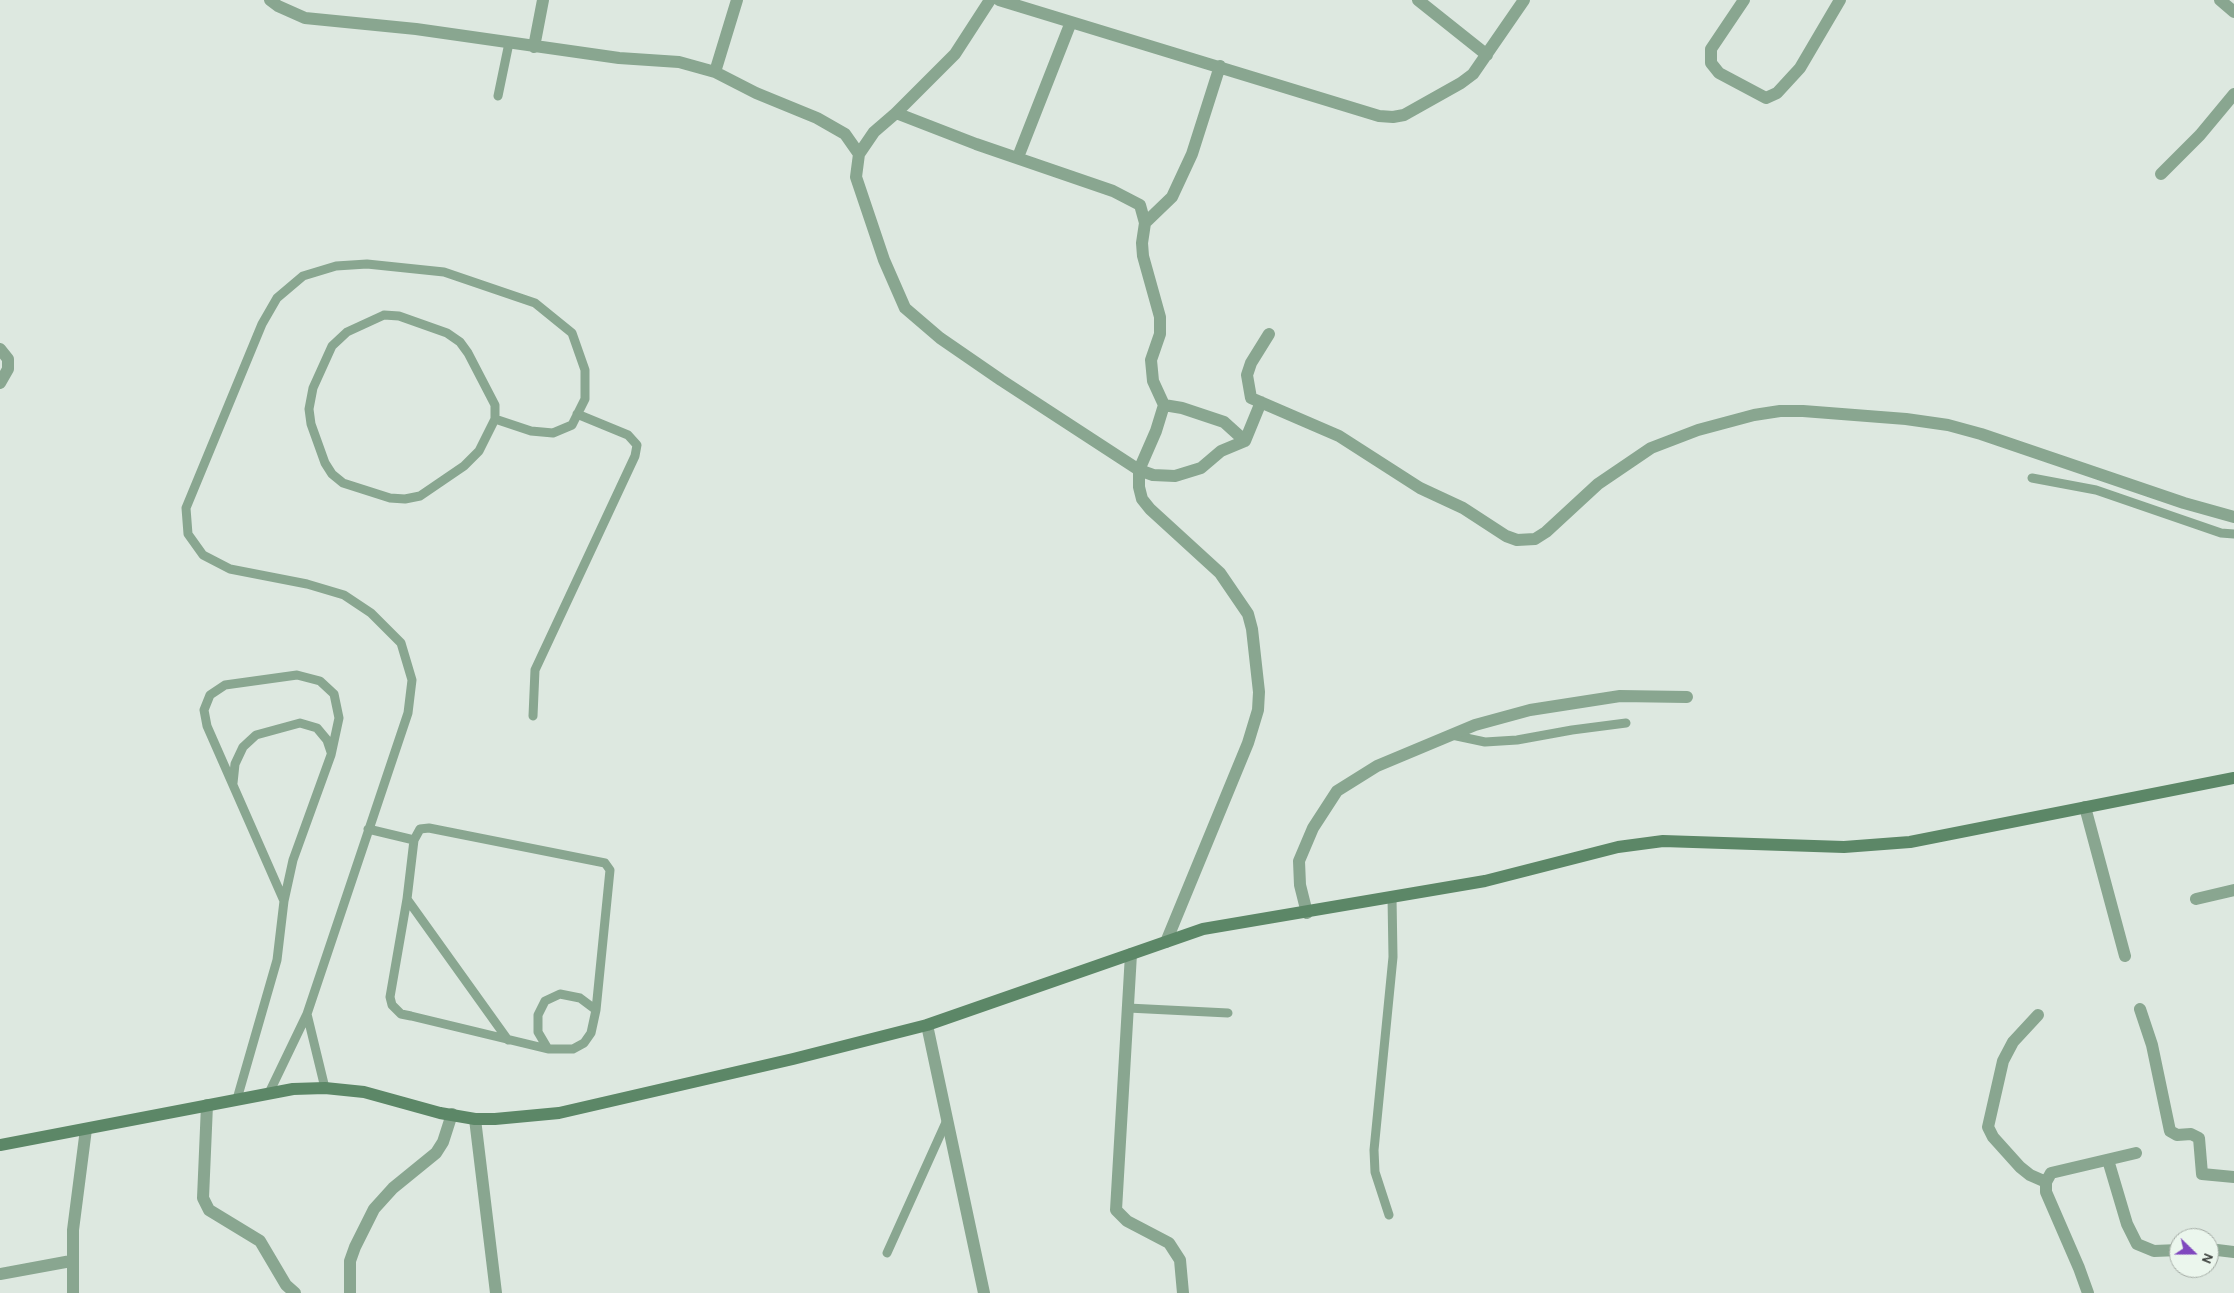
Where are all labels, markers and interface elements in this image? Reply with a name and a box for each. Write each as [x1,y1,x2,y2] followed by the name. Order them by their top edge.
[2169,1228,2219,1278] north arrow
[2198,1251,2217,1266] text: N

